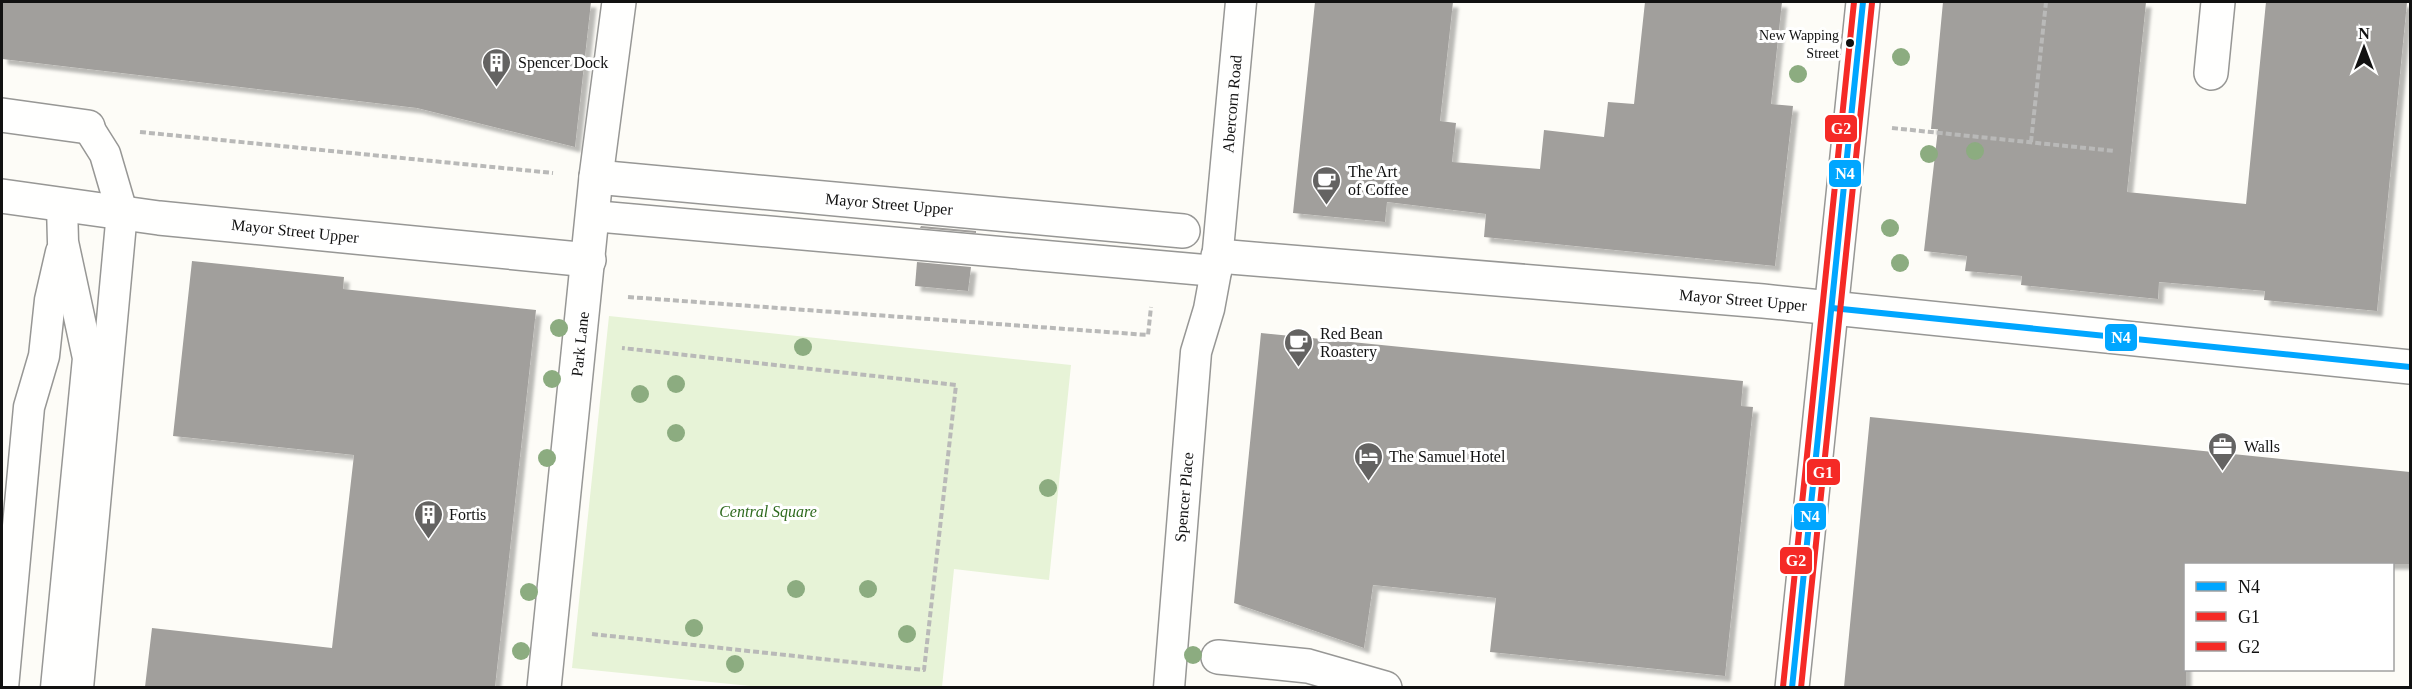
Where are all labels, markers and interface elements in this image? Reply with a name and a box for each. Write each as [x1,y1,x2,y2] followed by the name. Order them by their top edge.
[2334,18,2394,78] north arrow
[2358,25,2370,42] text: N
[1759,28,1839,61] place label: New Wapping Street
[1844,37,1856,49] marker: New Wapping Street
[481,46,513,88] building icon: Spencer Dock
[518,54,608,72] place label: Spencer Dock
[1219,54,1245,154] street label: Abercorn Road
[1824,114,1858,143] line badge: G2
[1831,120,1851,137] text: G2
[1828,159,1862,188] line badge: N4
[1348,163,1409,198] place label: The Art of Coffee
[1311,164,1343,206] cafe icon: The Art of Coffee
[1835,165,1855,182] text: N4
[824,190,954,219] street label: Mayor Street Upper
[230,216,360,247] street label: Mayor Street Upper
[1678,286,1808,315] street label: Mayor Street Upper
[568,311,592,377] street label: Park Lane
[2104,323,2138,352] line badge: N4
[1320,325,1383,361] place label: Red Bean Roastery
[1283,326,1315,368] cafe icon: Red Bean Roastery
[2111,329,2131,346] text: N4
[2207,430,2239,472] office icon: Walls
[2244,438,2280,455] place label: Walls
[1352,440,1384,482] hotel icon: The Samuel Hotel
[1389,448,1506,465] place label: The Samuel Hotel
[1172,451,1197,543] street label: Spencer Place
[1806,458,1841,486] line badge: G1
[1813,464,1833,481] text: G1
[412,498,444,540] building icon: Fortis
[1793,502,1827,531] line badge: N4
[719,503,817,521] park label: Central Square
[449,506,486,523] place label: Fortis
[1800,508,1820,525] text: N4
[1779,546,1813,575] line badge: G2
[1786,552,1806,569] text: G2
[2184,563,2394,671] legend
[2238,577,2260,597] text: N4
[2238,607,2260,627] text: G1
[2238,637,2260,657] text: G2

